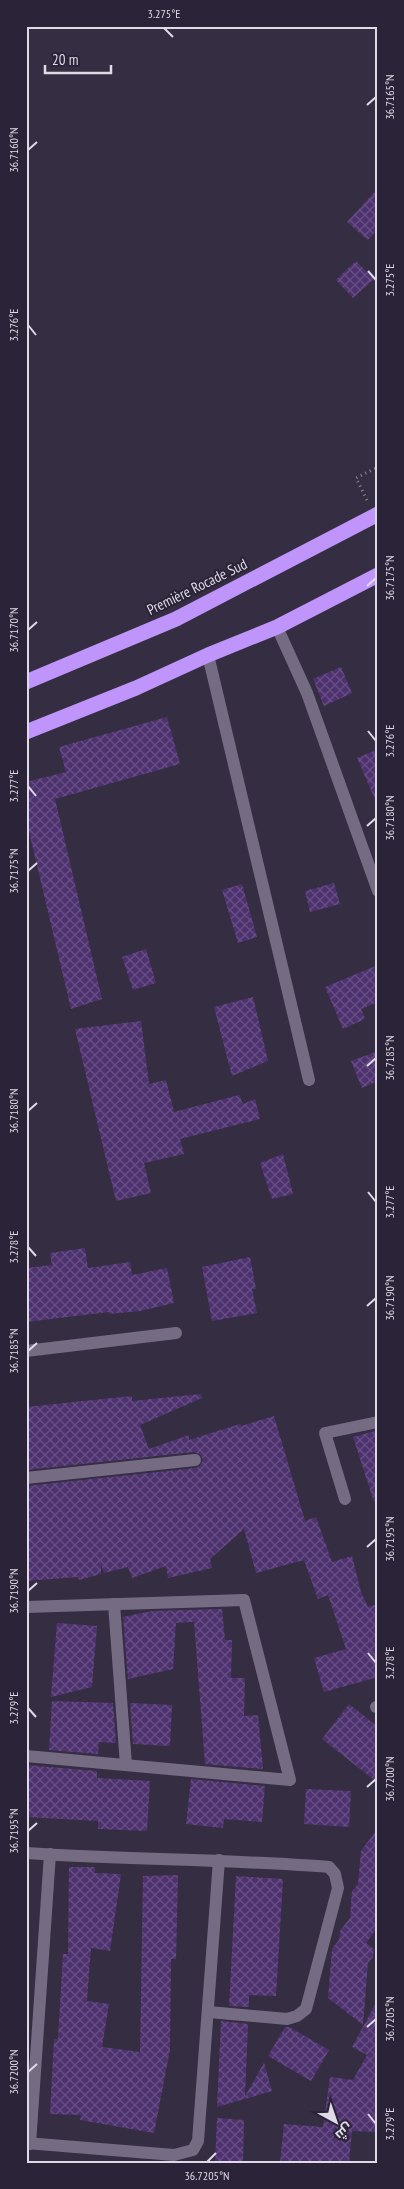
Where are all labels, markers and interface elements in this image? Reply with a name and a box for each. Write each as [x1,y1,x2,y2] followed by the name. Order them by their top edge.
[148,6,181,21] text: 3.275°E
[45,42,111,74] scale bar
[52,50,78,69] text: 20 m
[382,74,397,120] text: 36.7165°N
[6,127,21,173] text: 36.7160°N
[382,264,397,297] text: 3.275°E
[6,309,21,342] text: 3.276°E
[144,554,250,619] street label: Première Rocade Sud
[382,555,397,601] text: 36.7175°N
[6,607,21,653] text: 36.7170°N
[382,725,397,758] text: 3.276°E
[6,770,21,803] text: 3.277°E
[382,795,397,841] text: 36.7180°N
[6,848,21,894] text: 36.7175°N
[382,1035,397,1081] text: 36.7185°N
[6,1088,21,1134] text: 36.7180°N
[382,1186,397,1219] text: 3.277°E
[6,1231,21,1264] text: 3.278°E
[382,1275,397,1321] text: 36.7190°N
[6,1328,21,1374] text: 36.7185°N
[382,1516,397,1562] text: 36.7195°N
[6,1568,21,1614] text: 36.7190°N
[382,1647,397,1680] text: 3.278°E
[6,1692,21,1725] text: 3.279°E
[382,1756,397,1802] text: 36.7200°N
[6,1808,21,1854] text: 36.7195°N
[382,1996,397,2042] text: 36.7205°N
[6,2049,21,2095] text: 36.7200°N
[312,2096,362,2146] north arrow
[382,2108,397,2141] text: 3.279°E
[332,2119,357,2145] text: ش
[184,2168,230,2183] text: 36.7205°N

